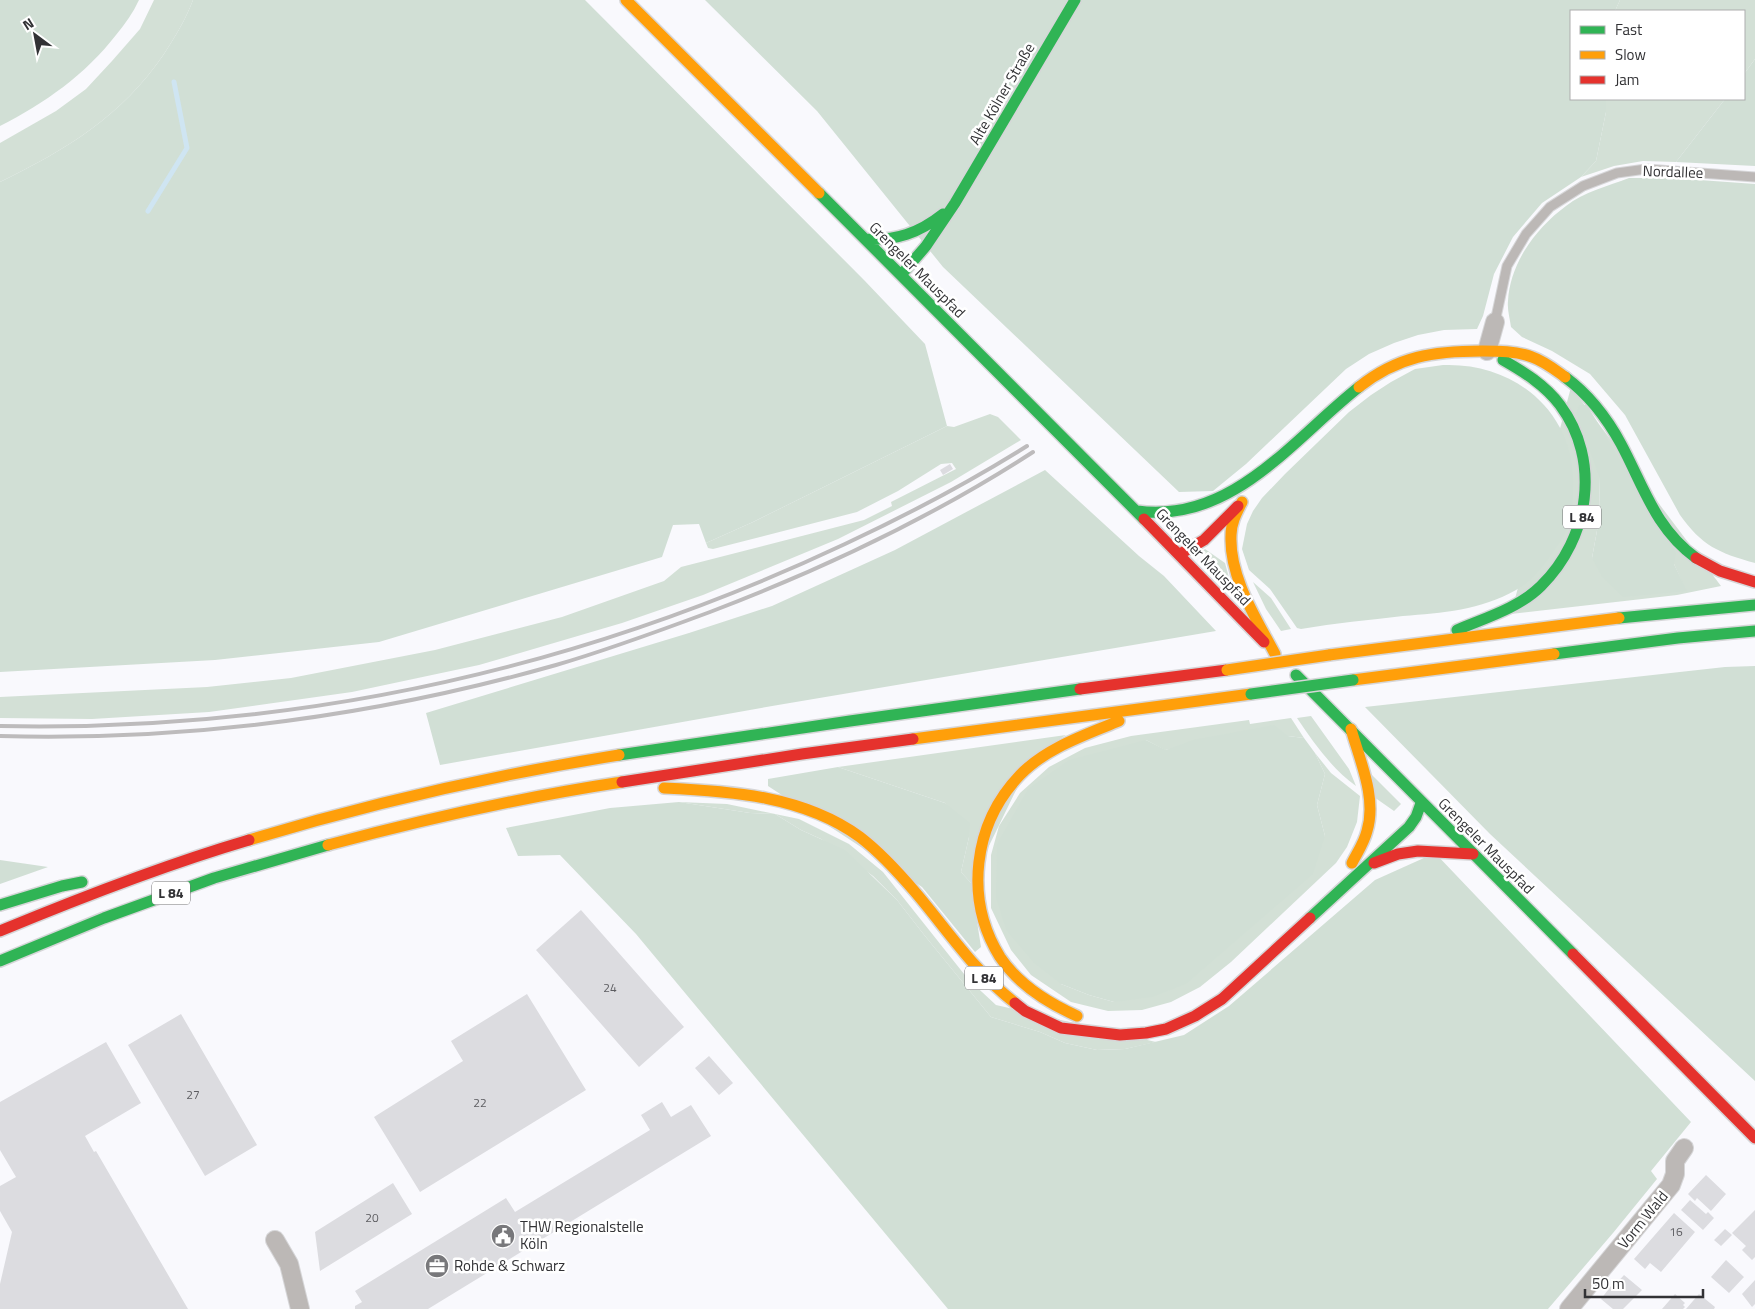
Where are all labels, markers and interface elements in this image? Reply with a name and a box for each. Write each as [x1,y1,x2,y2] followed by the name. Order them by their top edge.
[10,10,60,60] north arrow
[1570,10,1745,100] legend
[18,12,38,35] text: N
[1615,18,1643,41] text: Fast
[963,38,1040,149] street label: Alte Kölner Straße
[1615,43,1646,66] text: Slow
[1615,68,1639,91] text: Jam
[1642,159,1704,184] street label: Nordallee
[864,216,971,323] street label: Grengeler Mauspfad
[1151,503,1256,611] street label: Grengeler Mauspfad
[1563,506,1601,528] road number: L 84
[1433,792,1540,899] street label: Grengeler Mauspfad
[152,881,190,904] road number: L 84
[965,966,1003,990] road number: L 84
[603,978,617,997] house number: 24
[186,1085,200,1104] house number: 27
[473,1093,487,1112] house number: 22
[1612,1186,1673,1254] street label: Vorm Wald
[365,1208,379,1227] house number: 20
[520,1215,644,1255] place label: THW Regionalstelle Köln
[1669,1222,1683,1241] house number: 16
[490,1223,516,1249] public building icon: THW Regionalstelle Köln
[424,1253,450,1279] office icon: Rohde & Schwarz
[454,1254,565,1277] place label: Rohde & Schwarz
[1585,1266,1702,1298] scale bar
[1592,1272,1625,1295] text: 50 m

